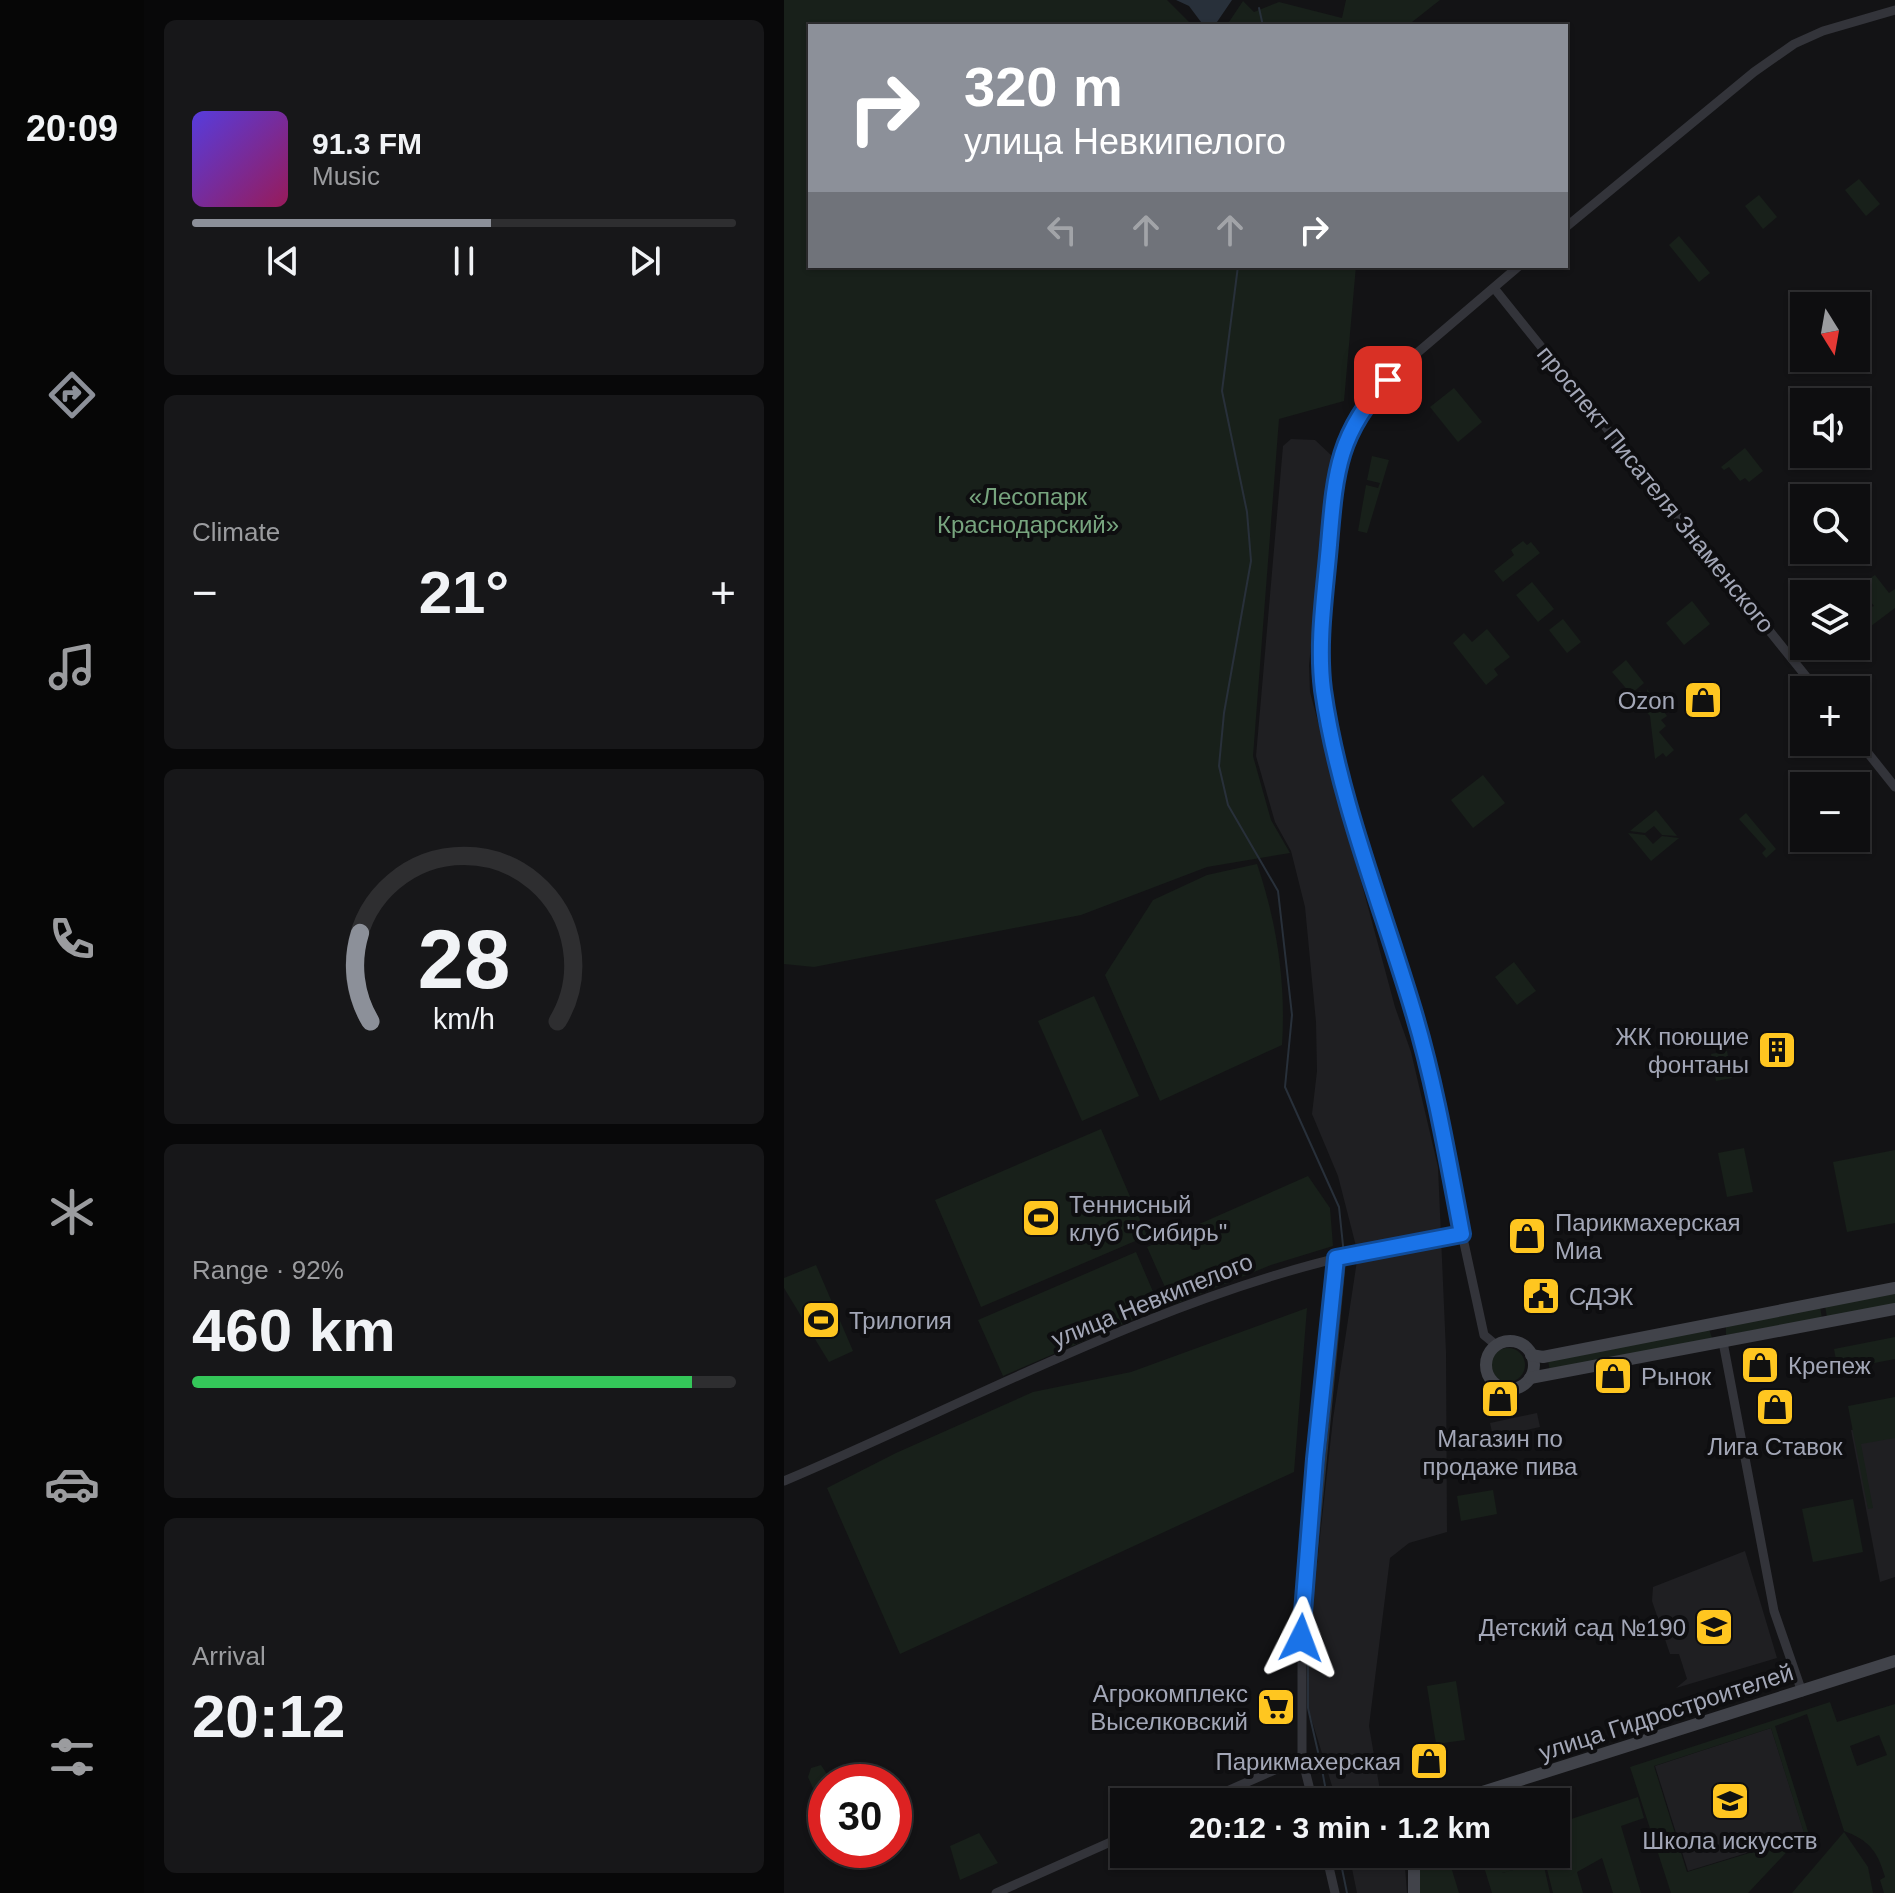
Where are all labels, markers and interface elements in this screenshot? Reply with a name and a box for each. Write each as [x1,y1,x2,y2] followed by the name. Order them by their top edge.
[964,55,1123,118] text: 320 m
[832,56,936,160] icon: right
[26,108,118,149] text: 20:09
[964,121,1286,162] text: улица Невкипелого
[312,127,422,160] text: 91.3 FM
[312,161,380,191] text: Music
[1040,208,1084,252] icon: left
[1124,208,1168,252] icon: ahead
[1208,208,1252,252] icon: ahead
[1292,208,1336,252] icon: right
[261,239,305,283] icon: previous
[442,239,486,283] icon: pause
[623,239,667,283] icon: next
[1790,292,1870,372] north arrow
[1790,292,1870,852] map controls
[1532,340,1780,638] street label: проспект Писателя Знаменского
[1354,346,1422,414] pin
[1366,358,1410,402] icon: arrive
[44,367,100,423] icon: directions
[1790,388,1870,468] button: sound
[937,483,1119,538] park label: «Лесопарк Краснодарский»
[1790,484,1870,564] button: search
[192,517,280,547] text: Climate
[419,559,509,626] text: 21°
[192,568,218,617] text: −
[710,568,736,617] text: +
[1790,580,1870,660] button: layers
[44,639,100,695] icon: music
[1790,676,1870,756] button: +
[1682,679,1724,721] shop icon: Ozon
[1618,687,1675,714] place label: Ozon
[1790,772,1870,852] button: −
[44,911,100,967] icon: phone
[418,913,510,1006] text: 28
[433,1004,495,1036] text: km/h
[1615,1023,1749,1078] place label: ЖК поющие фонтаны
[1756,1029,1798,1071] building icon: ЖК поющие фонтаны
[44,1184,100,1240] icon: climate
[1069,1191,1227,1246] place label: Теннисный клуб "Сибирь"
[1020,1197,1062,1239] sports icon: Теннисный клуб "Сибирь"
[1555,1209,1741,1264] place label: Парикмахерская Миа
[1506,1215,1548,1257] shop icon: Парикмахерская Миа
[1047,1247,1257,1353] street label: улица Невкипелого
[192,1255,344,1285] text: Range · 92%
[1520,1275,1562,1317] public building icon: СДЭК
[1569,1283,1633,1310] place label: СДЭК
[192,1297,396,1364] text: 460 km
[800,1299,842,1341] sports icon: Трилогия
[849,1307,952,1334] place label: Трилогия
[1739,1344,1781,1386] shop icon: Крепеж
[1788,1352,1871,1379] place label: Крепеж
[1592,1355,1634,1397] shop icon: Рынок
[1641,1363,1712,1390] place label: Рынок
[1479,1378,1521,1420] shop icon: Магазин по продаже пива
[1754,1386,1796,1428] shop icon: Лига Ставок
[1423,1425,1578,1480] place label: Магазин по продаже пива
[1707,1433,1843,1460] place label: Лига Ставок
[44,1456,100,1512] icon: car
[1259,1596,1343,1680] position arrow
[1693,1606,1735,1648] school or university icon: Детский сад №190
[1479,1614,1686,1641] place label: Детский сад №190
[192,1641,266,1671] text: Arrival
[1536,1658,1796,1766] street label: улица Гидростроителей
[1090,1680,1248,1735] place label: Агрокомплекс Выселковский
[192,1683,345,1750] text: 20:12
[1255,1686,1297,1728] supermarket icon: Агрокомплекс Выселковский
[44,1729,100,1785] icon: filters
[1408,1740,1450,1782] shop icon: Парикмахерская
[1216,1748,1401,1775] place label: Парикмахерская
[808,1764,912,1868] speed limit sign: 30
[1709,1780,1751,1822] school or university icon: Школа искусств
[1189,1811,1491,1844] text: 20:12 · 3 min · 1.2 km
[1642,1827,1818,1854] place label: Школа искусств

